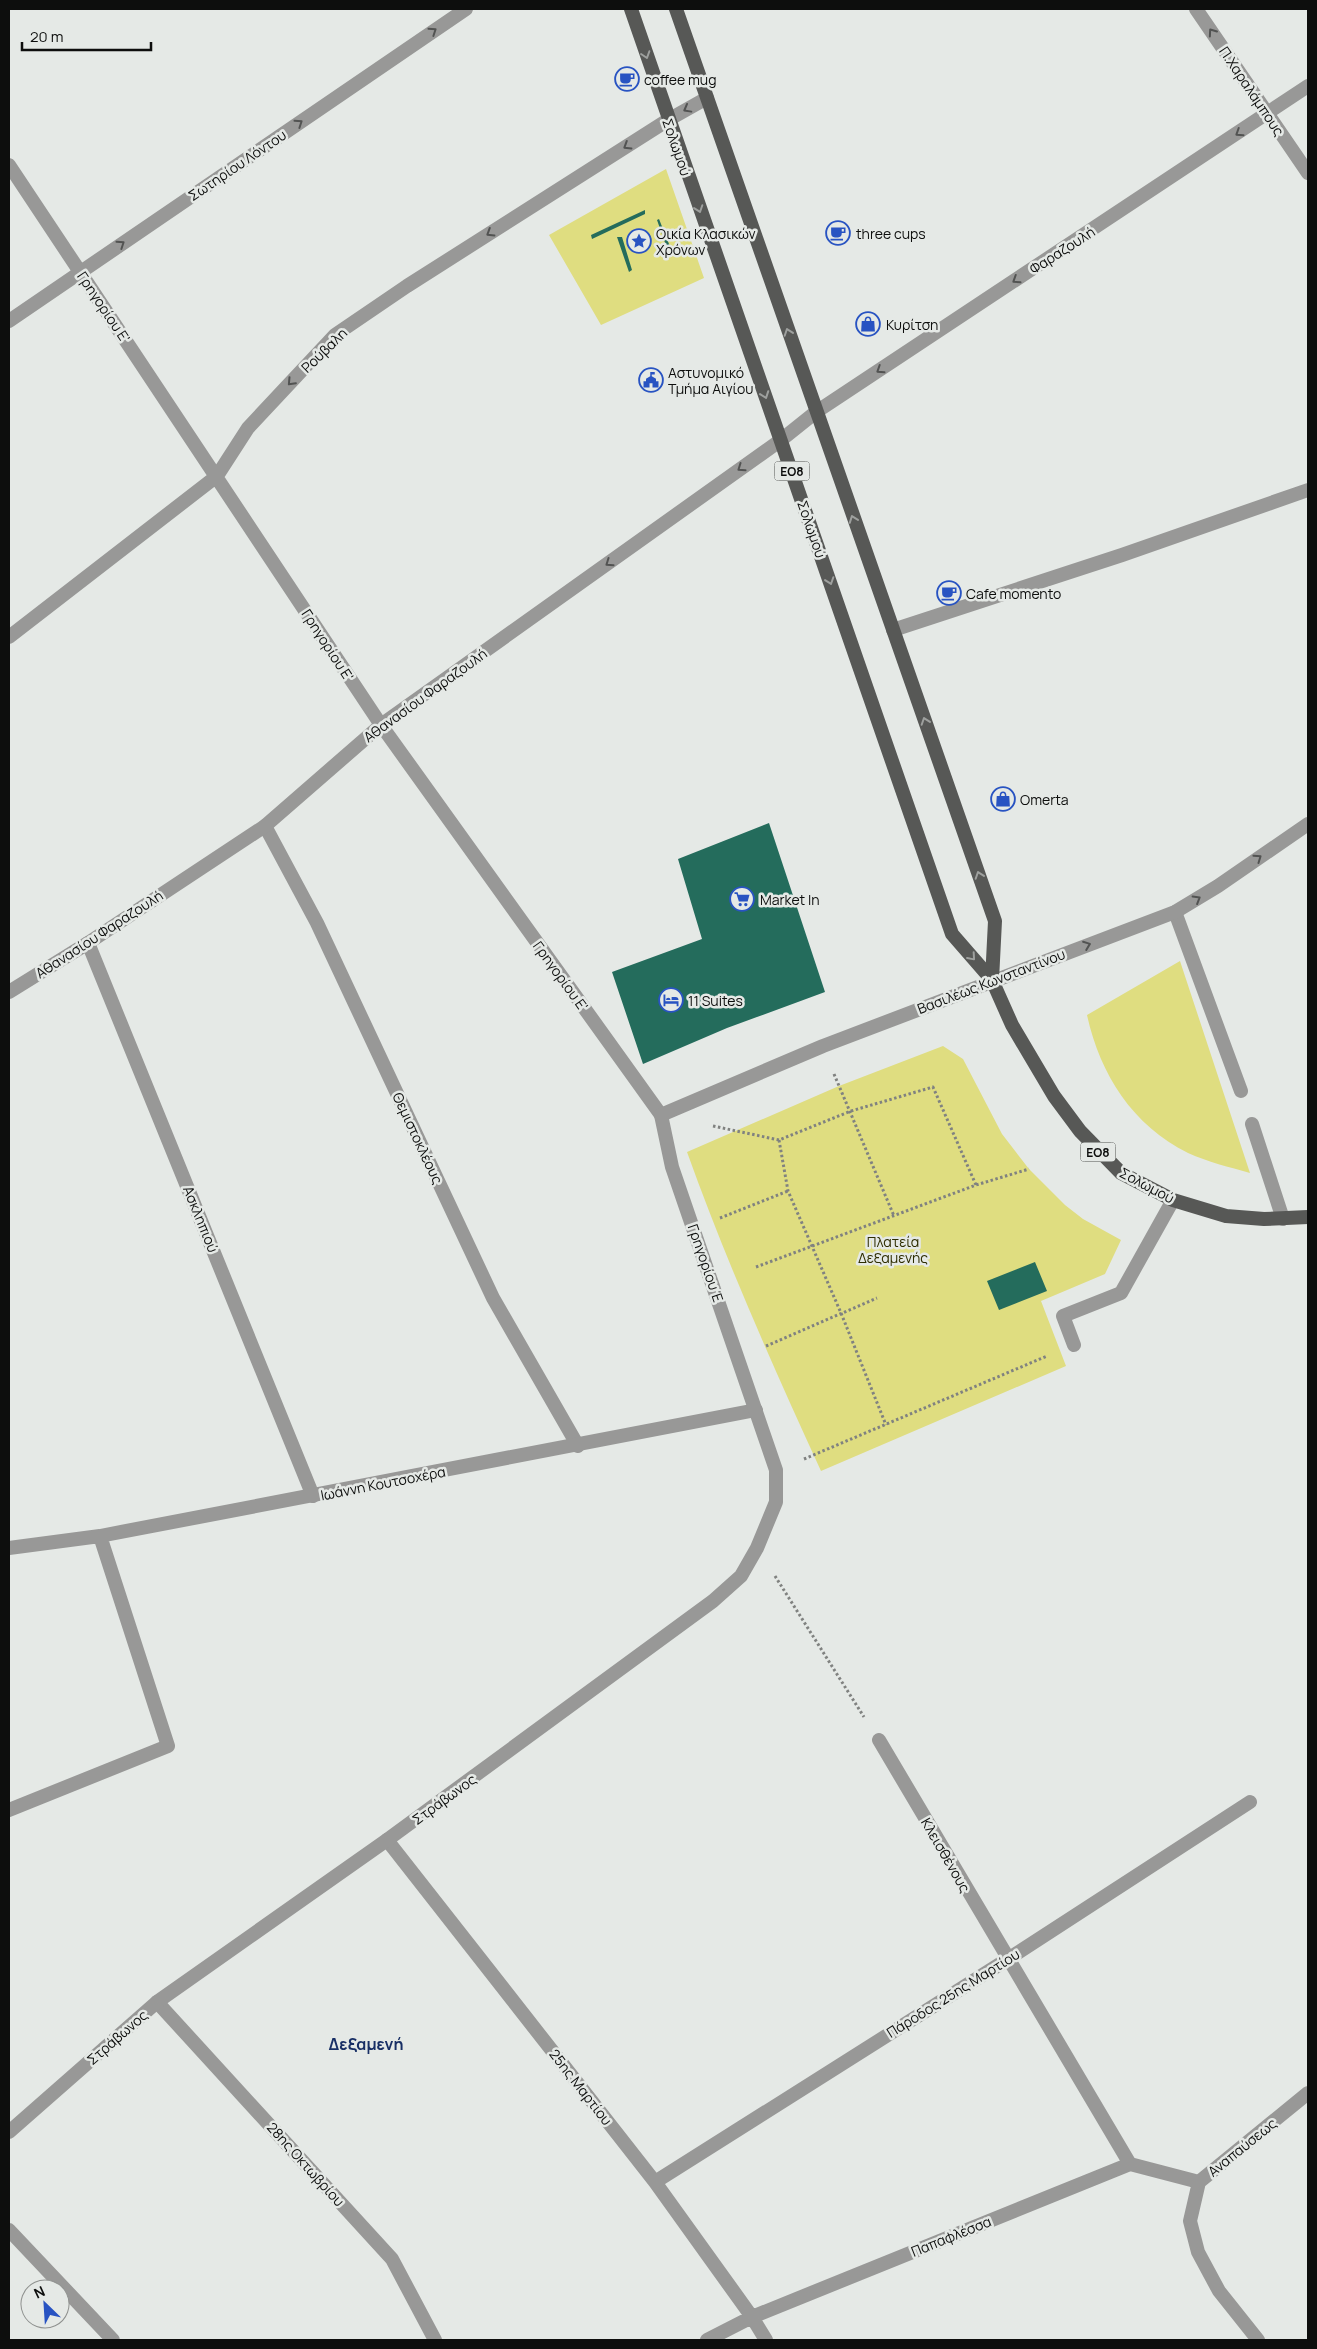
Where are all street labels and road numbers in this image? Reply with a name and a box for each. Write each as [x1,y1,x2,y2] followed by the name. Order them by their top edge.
[1215,43,1289,140] street label: Π.Χαραλάμπους
[658,116,696,178] street label: Σολωμού
[184,125,290,205] street label: Σωτηρίου Λόντου
[1026,222,1098,278] street label: Φαραζουλή
[73,268,135,346] street label: Γρηγορίου Ε'
[297,323,351,377] street label: Ρούβαλη
[774,462,810,481] road number: ΕΟ8
[793,498,831,560] street label: Σολωμού
[298,605,358,685] street label: Γρηγορίου Ε'
[359,644,491,746] street label: Αθανασίου Φαραζουλή
[32,886,166,982] street label: Αθανασίου Φαραζουλή
[529,937,593,1015] street label: Γρηγορίου Ε'
[914,944,1068,1018] street label: Βασιλέως Κωνσταντίνου
[388,1089,448,1187] street label: Θεμιστοκλέους
[1080,1142,1116,1162] road number: ΕΟ8
[1116,1163,1178,1207] street label: Σολωμού
[179,1183,223,1255] street label: Ασκληπιού
[684,1221,728,1305] street label: Γρηγορίου Έ
[319,1462,447,1504] street label: Ιωάννη Κουτσοχέρα
[408,1769,480,1829] street label: Στράβωνος
[917,1814,975,1896] street label: Κλεισθένους
[883,1944,1023,2042] street label: Πάροδος 25ης Μαρτίου
[83,2005,152,2069] street label: Στράβωνος
[545,2045,617,2129] street label: 25ης Μαρτίου
[1204,2113,1281,2181] street label: Αναπαύσεως
[263,2118,349,2210] street label: 28ης Οκτωβρίου
[908,2211,994,2261] street label: Παπαφλέσσα

